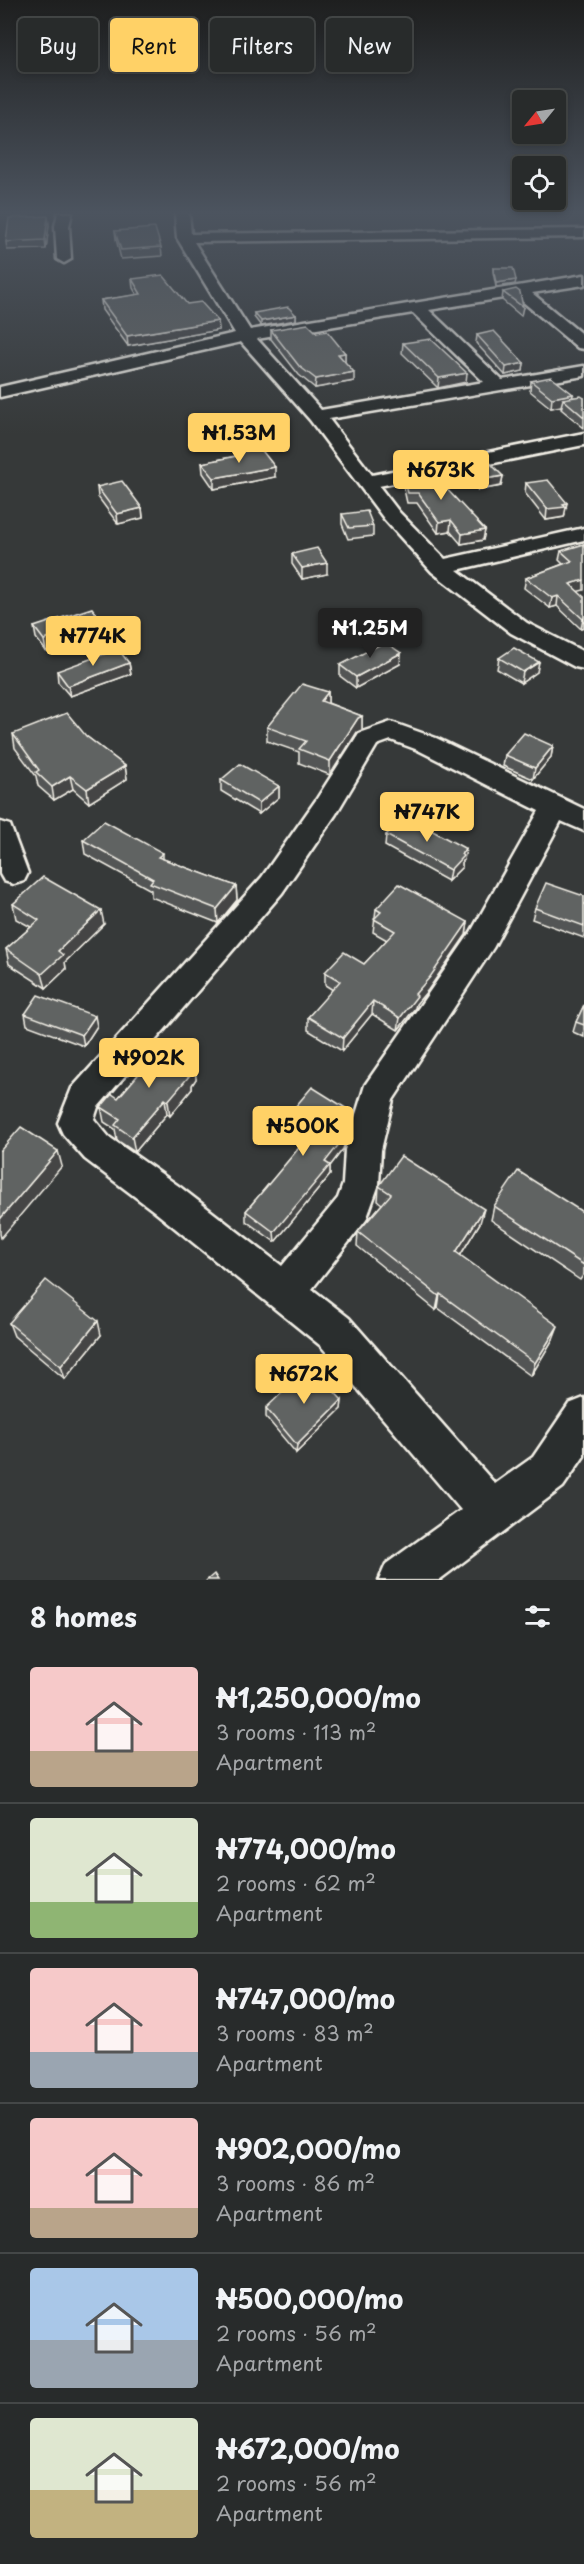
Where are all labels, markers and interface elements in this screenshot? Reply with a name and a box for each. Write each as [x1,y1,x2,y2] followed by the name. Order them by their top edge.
[18,18,98,72] chip: Buy
[110,18,198,72] chip: Rent
[210,18,314,72] chip: Filters
[326,18,412,72] chip: New
[512,90,566,144] north arrow
[512,90,566,210] map controls
[512,156,566,210] button: locate
[190,413,288,464] pin: ₦1.53M
[202,417,276,447] text: ₦1.53M
[399,450,483,501] pin: ₦673K
[407,454,475,484] text: ₦673K
[321,608,419,659] pin: ₦1.25M
[332,612,408,642] text: ₦1.25M
[51,616,135,667] pin: ₦774K
[60,620,126,650] text: ₦774K
[385,792,469,843] pin: ₦747K
[394,796,460,826] text: ₦747K
[107,1038,191,1089] pin: ₦902K
[113,1042,185,1072] text: ₦902K
[261,1106,345,1157] pin: ₦500K
[267,1110,339,1140] text: ₦500K
[262,1354,346,1405] pin: ₦672K
[270,1358,338,1388] text: ₦672K
[30,1597,137,1636] text: 8 homes
[521,1600,554,1633] icon: filters
[216,1678,421,1717] text: ₦1,250,000/mo
[78,1691,150,1763] icon: home
[216,1717,376,1747] text: 3 rooms · 113 m²
[216,1747,323,1777] text: Apartment
[216,1829,396,1868] text: ₦774,000/mo
[78,1842,150,1914] icon: home
[216,1868,376,1898] text: 2 rooms · 62 m²
[216,1898,323,1928] text: Apartment
[216,1979,395,2018] text: ₦747,000/mo
[78,1992,150,2064] icon: home
[216,2018,374,2048] text: 3 rooms · 83 m²
[216,2048,323,2078] text: Apartment
[216,2129,401,2168] text: ₦902,000/mo
[78,2142,150,2214] icon: home
[216,2168,375,2198] text: 3 rooms · 86 m²
[216,2198,323,2228] text: Apartment
[216,2279,403,2318] text: ₦500,000/mo
[78,2292,150,2364] icon: home
[216,2318,377,2348] text: 2 rooms · 56 m²
[216,2348,323,2378] text: Apartment
[216,2429,400,2468] text: ₦672,000/mo
[78,2442,150,2514] icon: home
[216,2468,377,2498] text: 2 rooms · 56 m²
[216,2498,323,2528] text: Apartment

